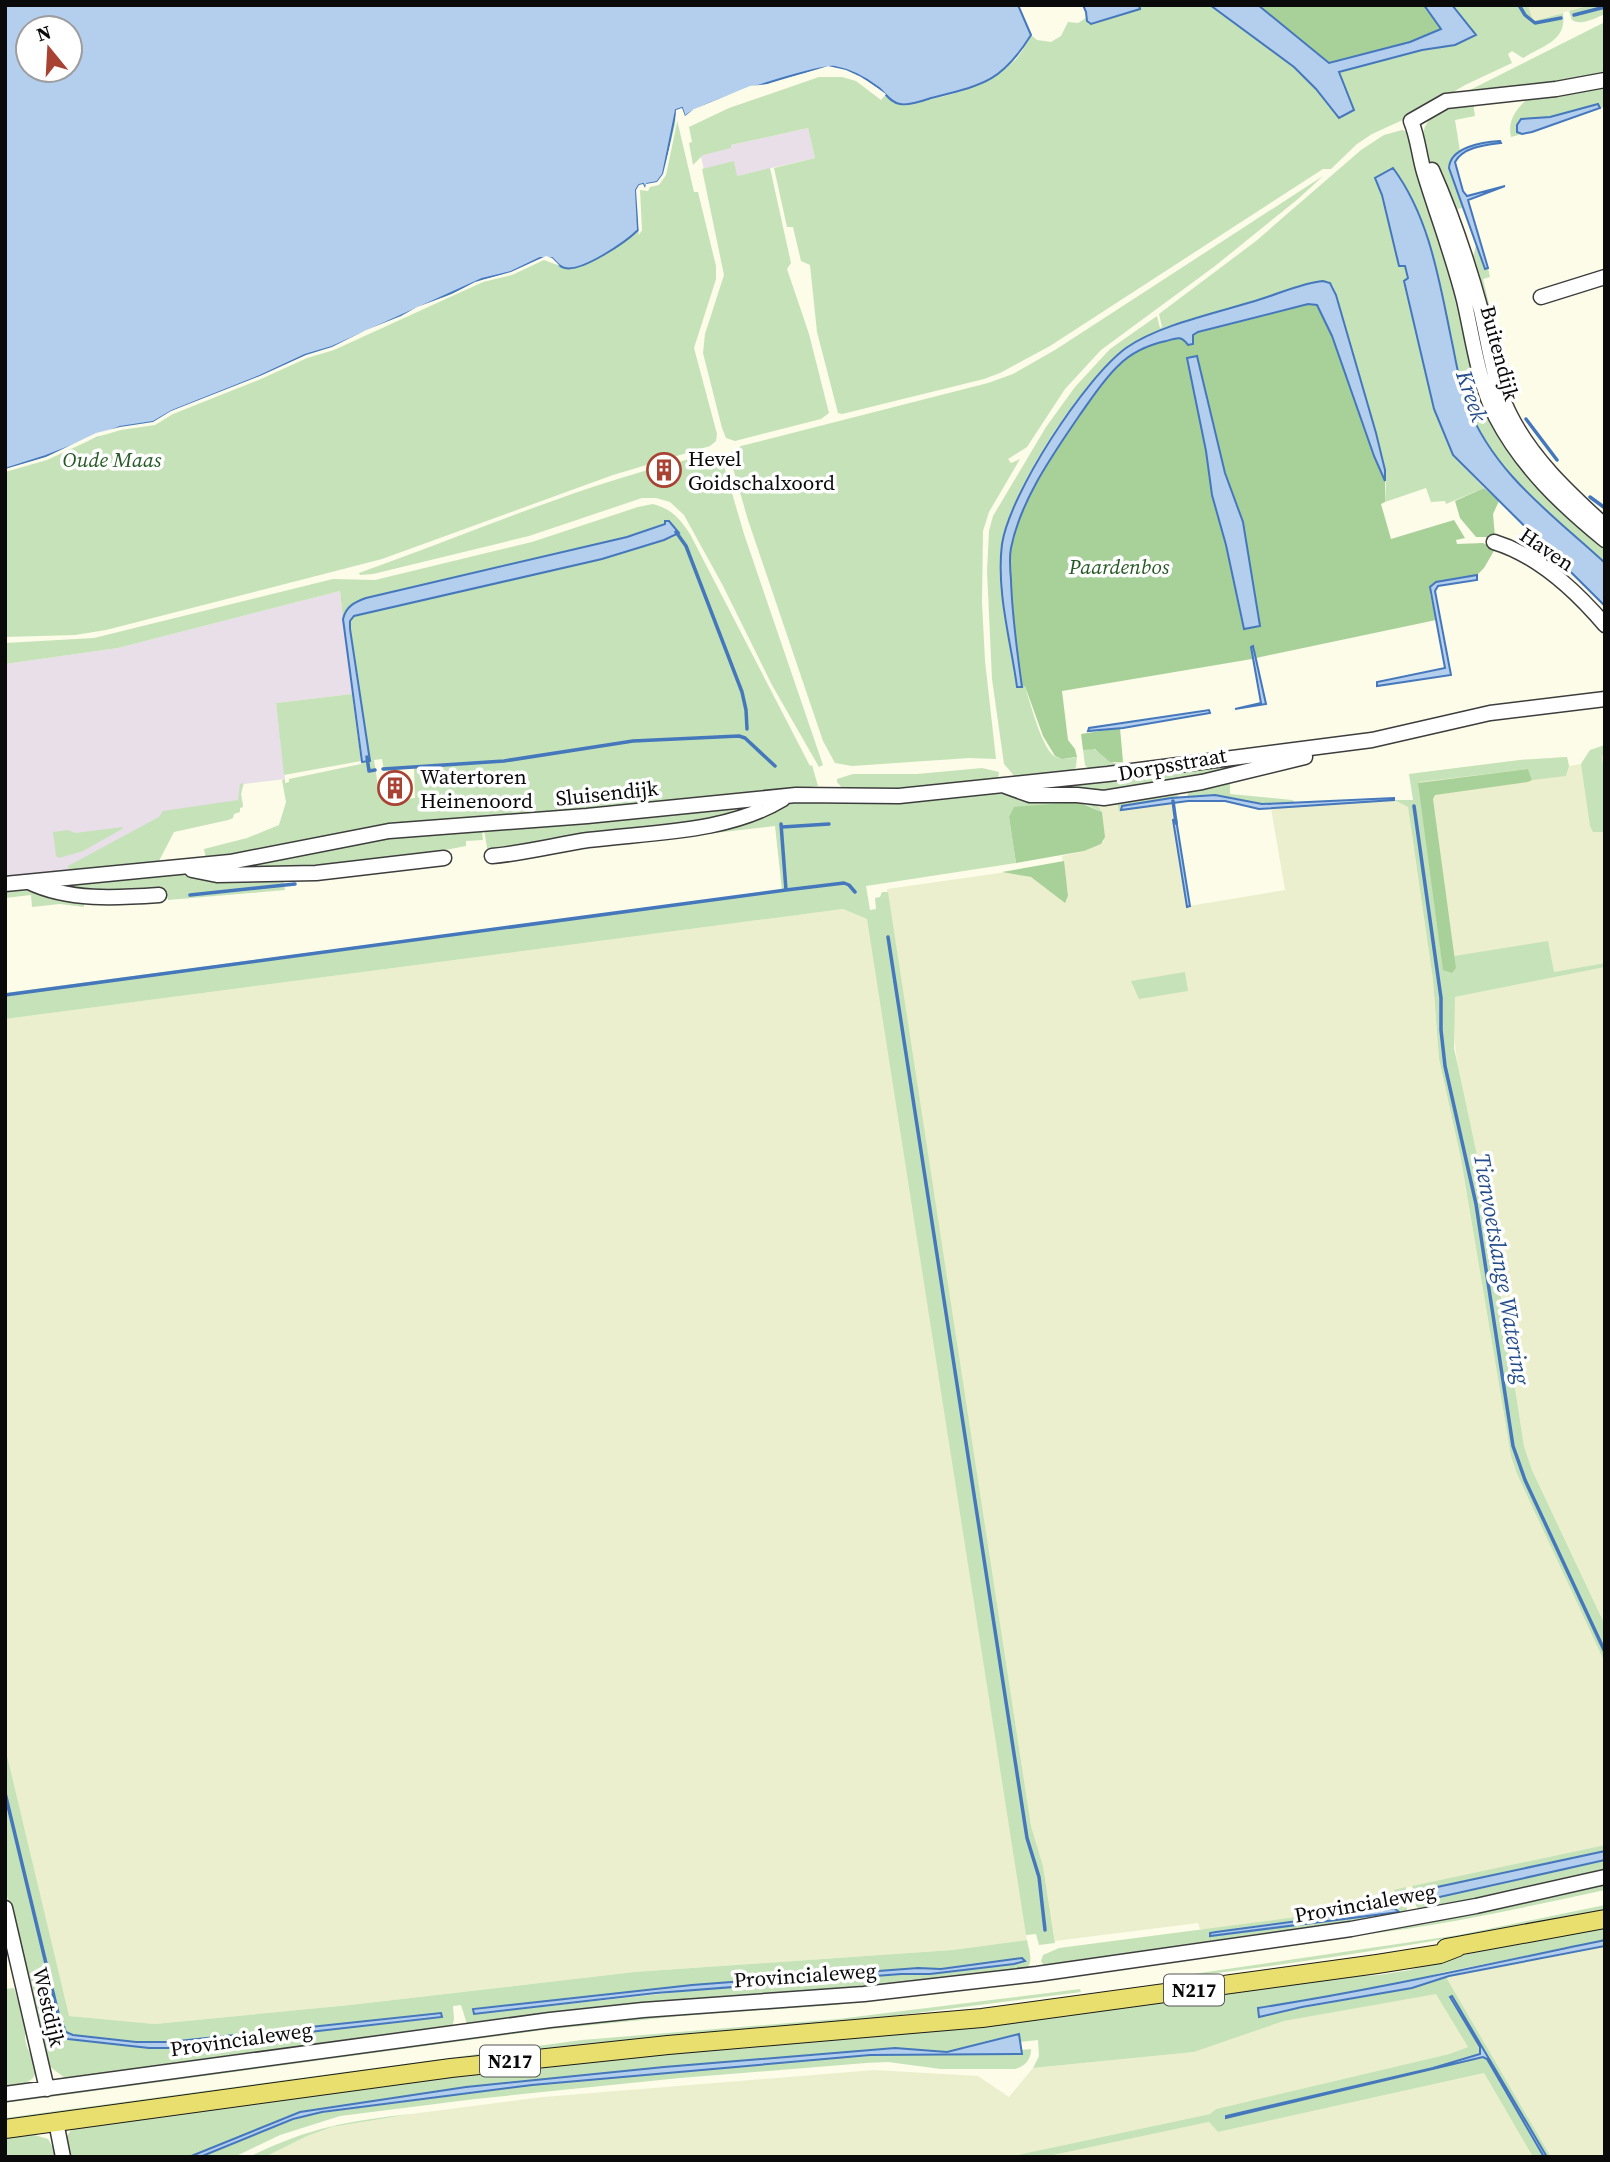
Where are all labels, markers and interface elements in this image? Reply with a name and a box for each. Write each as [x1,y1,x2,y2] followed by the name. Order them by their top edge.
[14,14,84,84] north arrow
[33,18,54,47] text: N
[1473,302,1527,404] street label: Buitendijk
[1448,365,1496,426] water label: Kreek
[688,444,835,497] place label: Hevel Goidschalxoord
[63,445,162,474] park label: Oude Maas
[645,451,683,489] building icon: Hevel Goidschalxoord
[1514,520,1580,578] street label: Haven
[1068,552,1170,581] park label: Paardenbos
[1116,740,1229,788] street label: Dorpsstraat
[420,762,533,815] place label: Watertoren Heinenoord
[376,769,414,807] building icon: Watertoren Heinenoord
[554,773,660,813] street label: Sluisendijk
[1466,1151,1538,1388] water label: Tienvoetslange Watering
[1292,1876,1438,1930] street label: Provincialeweg
[733,1956,878,1994] street label: Provincialeweg
[26,1964,72,2050] street label: Westdijk
[1164,1974,1224,2006] road number: N217
[168,2015,314,2063] street label: Provincialeweg
[480,2046,540,2076] road number: N217

